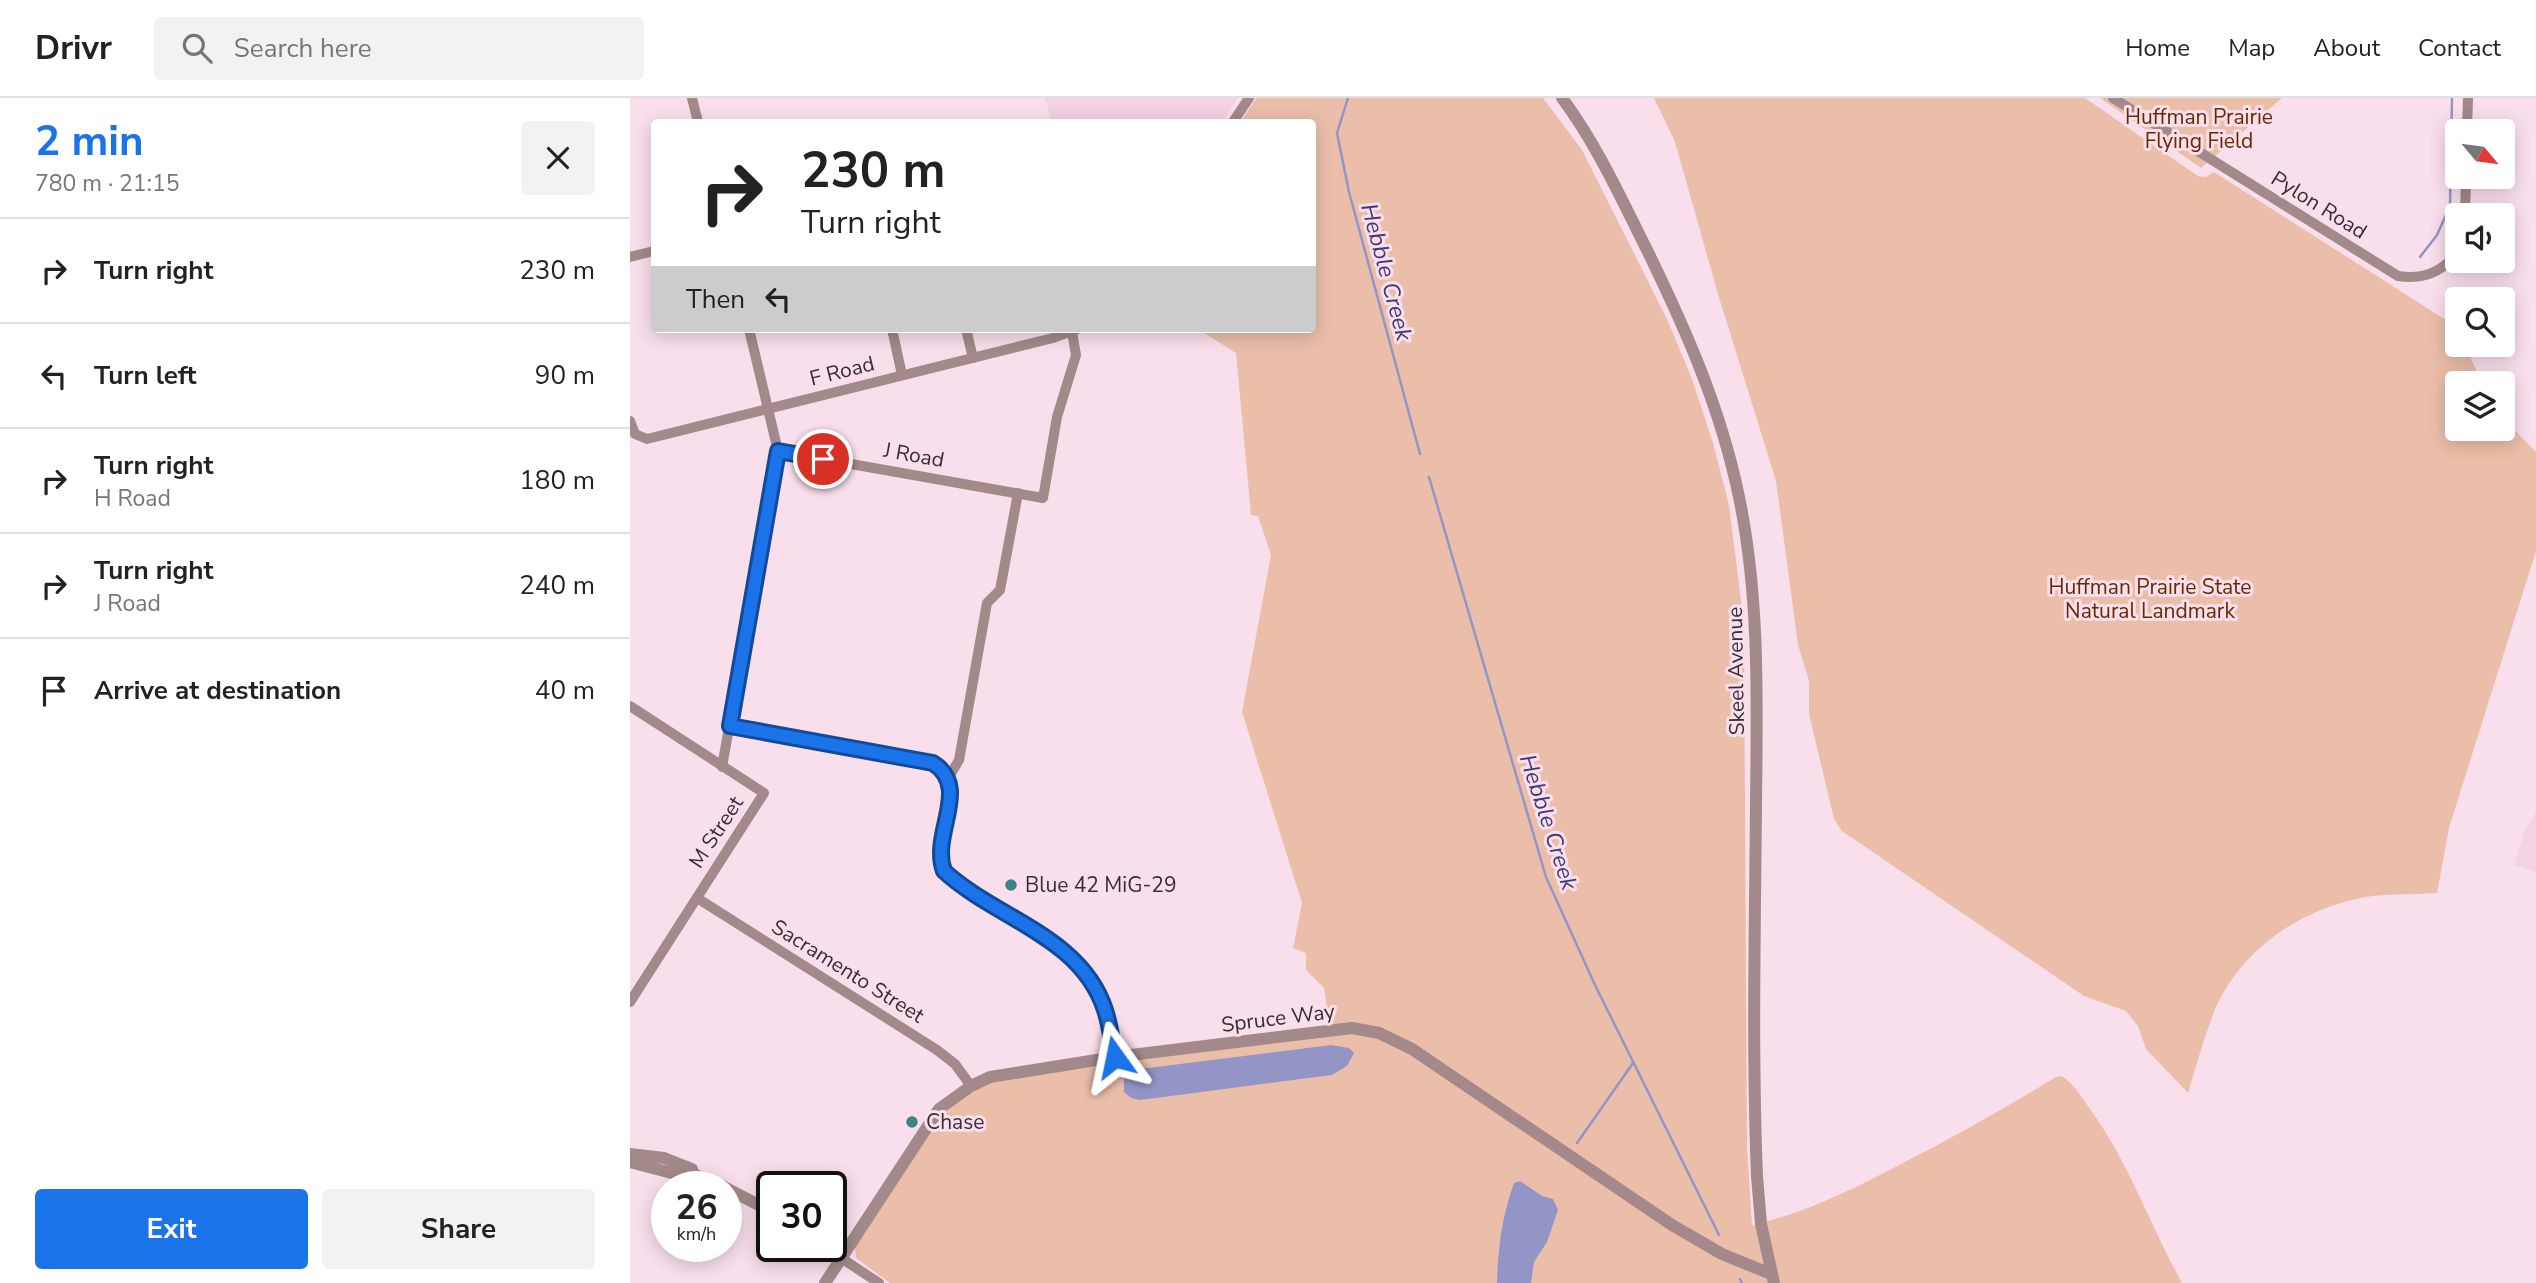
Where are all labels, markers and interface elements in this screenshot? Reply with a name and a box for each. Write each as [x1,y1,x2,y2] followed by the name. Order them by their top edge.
[154,17,644,80] search box
[35,26,112,71] text: Drivr
[178,29,216,67] icon: search
[234,31,372,66] text: Search here
[2125,32,2190,64] text: Home
[2228,32,2275,64] text: Map
[2313,32,2380,64] text: About
[2418,32,2501,64] text: Contact
[2125,103,2273,155] park label: Huffman Prairie Flying Field
[35,113,144,170] text: 2 min
[2445,119,2515,189] north arrow
[2445,119,2515,441] map controls
[521,121,595,195] button: close
[801,137,945,204] text: 230 m
[686,147,777,238] icon: right
[2266,164,2372,246] street label: Pylon Road
[35,168,180,199] text: 780 m · 21:15
[1353,200,1420,345] water label: Hebble Creek
[801,201,941,244] text: Turn right
[2445,203,2515,273] button: sound
[35,252,73,290] icon: right
[94,253,213,288] text: Turn right
[519,253,595,288] text: 230 m
[759,280,797,318] icon: left
[686,282,745,317] text: Then
[2445,287,2515,357] button: search
[807,349,877,393] street label: F Road
[35,357,73,395] icon: left
[94,358,197,393] text: Turn left
[535,358,595,393] text: 90 m
[2445,371,2515,441] button: layers
[793,429,853,489] pin
[881,436,946,474] street label: J Road
[804,440,842,478] icon: arrive
[94,448,213,483] text: Turn right
[35,462,73,500] icon: right
[519,463,595,498] text: 180 m
[94,483,171,514] text: H Road
[94,553,213,588] text: Turn right
[35,567,73,605] icon: right
[519,568,595,603] text: 240 m
[2048,573,2252,625] park label: Huffman Prairie State Natural Landmark
[94,588,161,619] text: J Road
[1721,606,1751,736] street label: Skeel Avenue
[35,672,73,710] icon: arrive
[94,673,341,708] text: Arrive at destination
[535,673,595,708] text: 40 m
[1512,750,1585,894] water label: Hebble Creek
[682,790,750,873] street label: M Street
[1025,871,1177,899] place label: Blue 42 MiG-29
[1003,877,1019,893] marker: Blue 42 MiG-29
[766,913,930,1030] street label: Sacramento Street
[1220,997,1337,1039] street label: Spruce Way
[1078,1020,1152,1094] position arrow
[926,1108,984,1136] place label: Chase
[904,1114,920,1130] marker: Chase
[756,1171,847,1262] speed limit sign: 30
[675,1184,718,1231] text: 26
[35,1189,308,1269] button: Exit
[322,1189,595,1269] button: Share
[677,1222,716,1246] text: km/h

